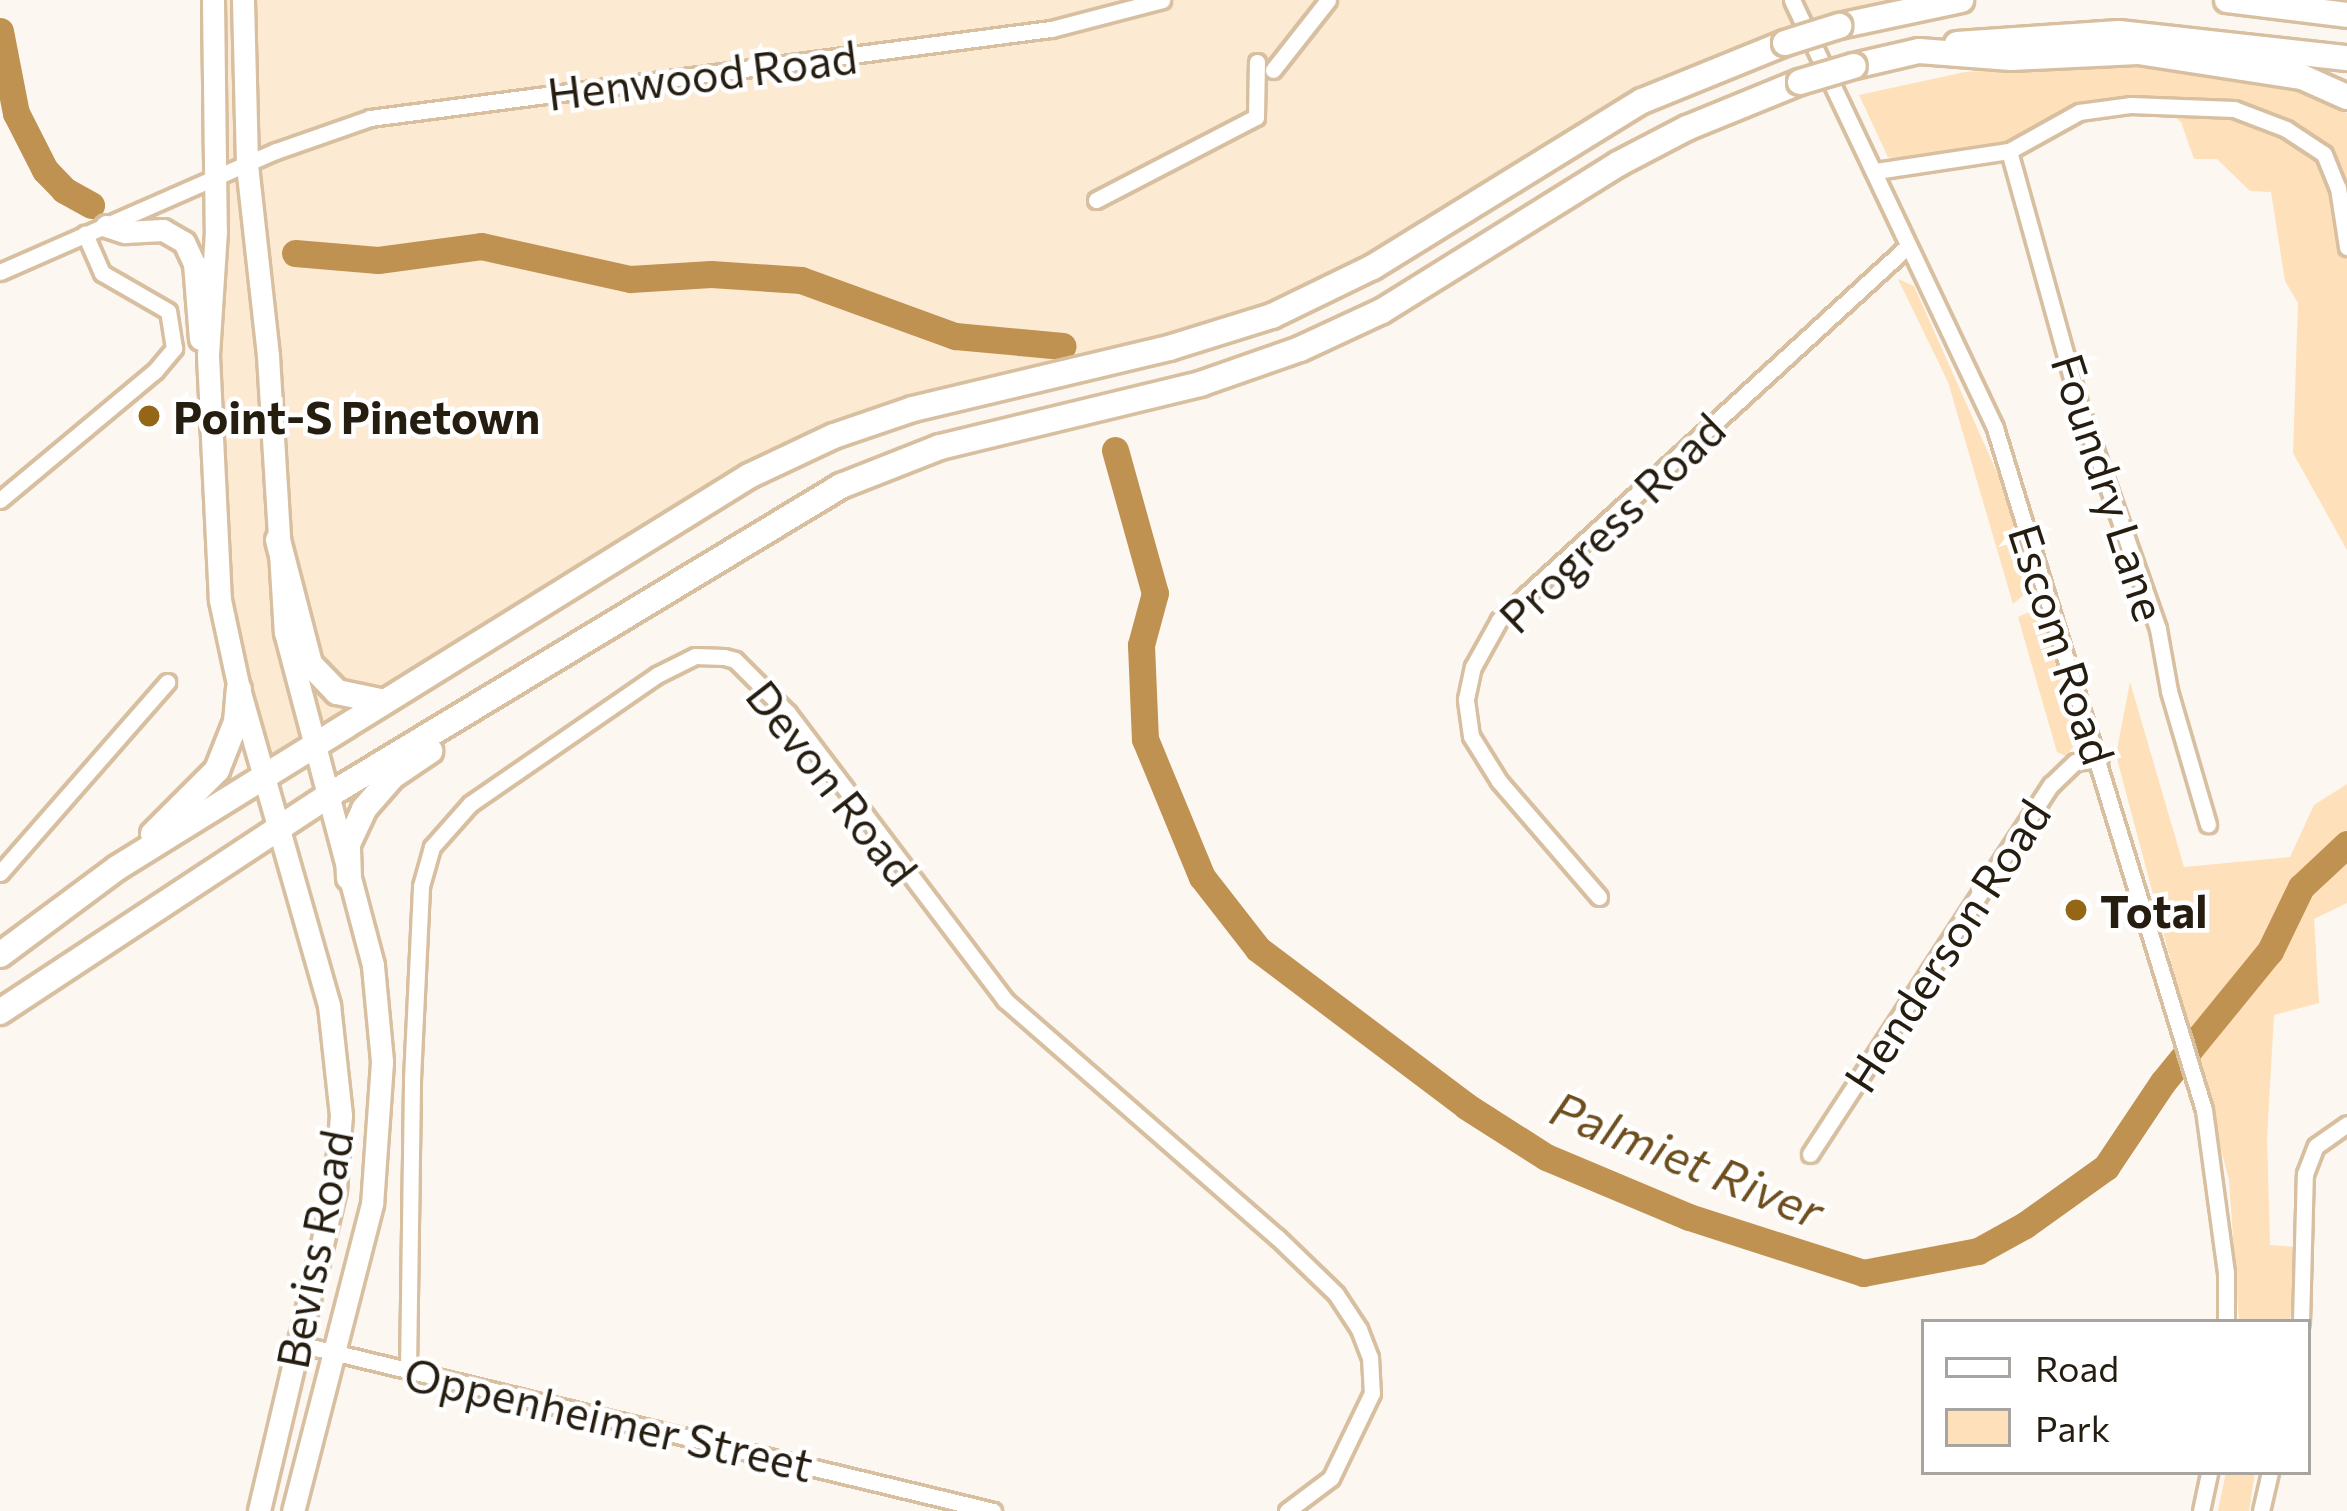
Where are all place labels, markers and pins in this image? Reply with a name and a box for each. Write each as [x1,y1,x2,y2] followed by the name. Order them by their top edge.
[173,389,540,443] place label: Point-S Pinetown
[136,403,162,429] marker: Point-S Pinetown
[2100,883,2207,937] place label: Total
[2063,897,2089,923] marker: Total

